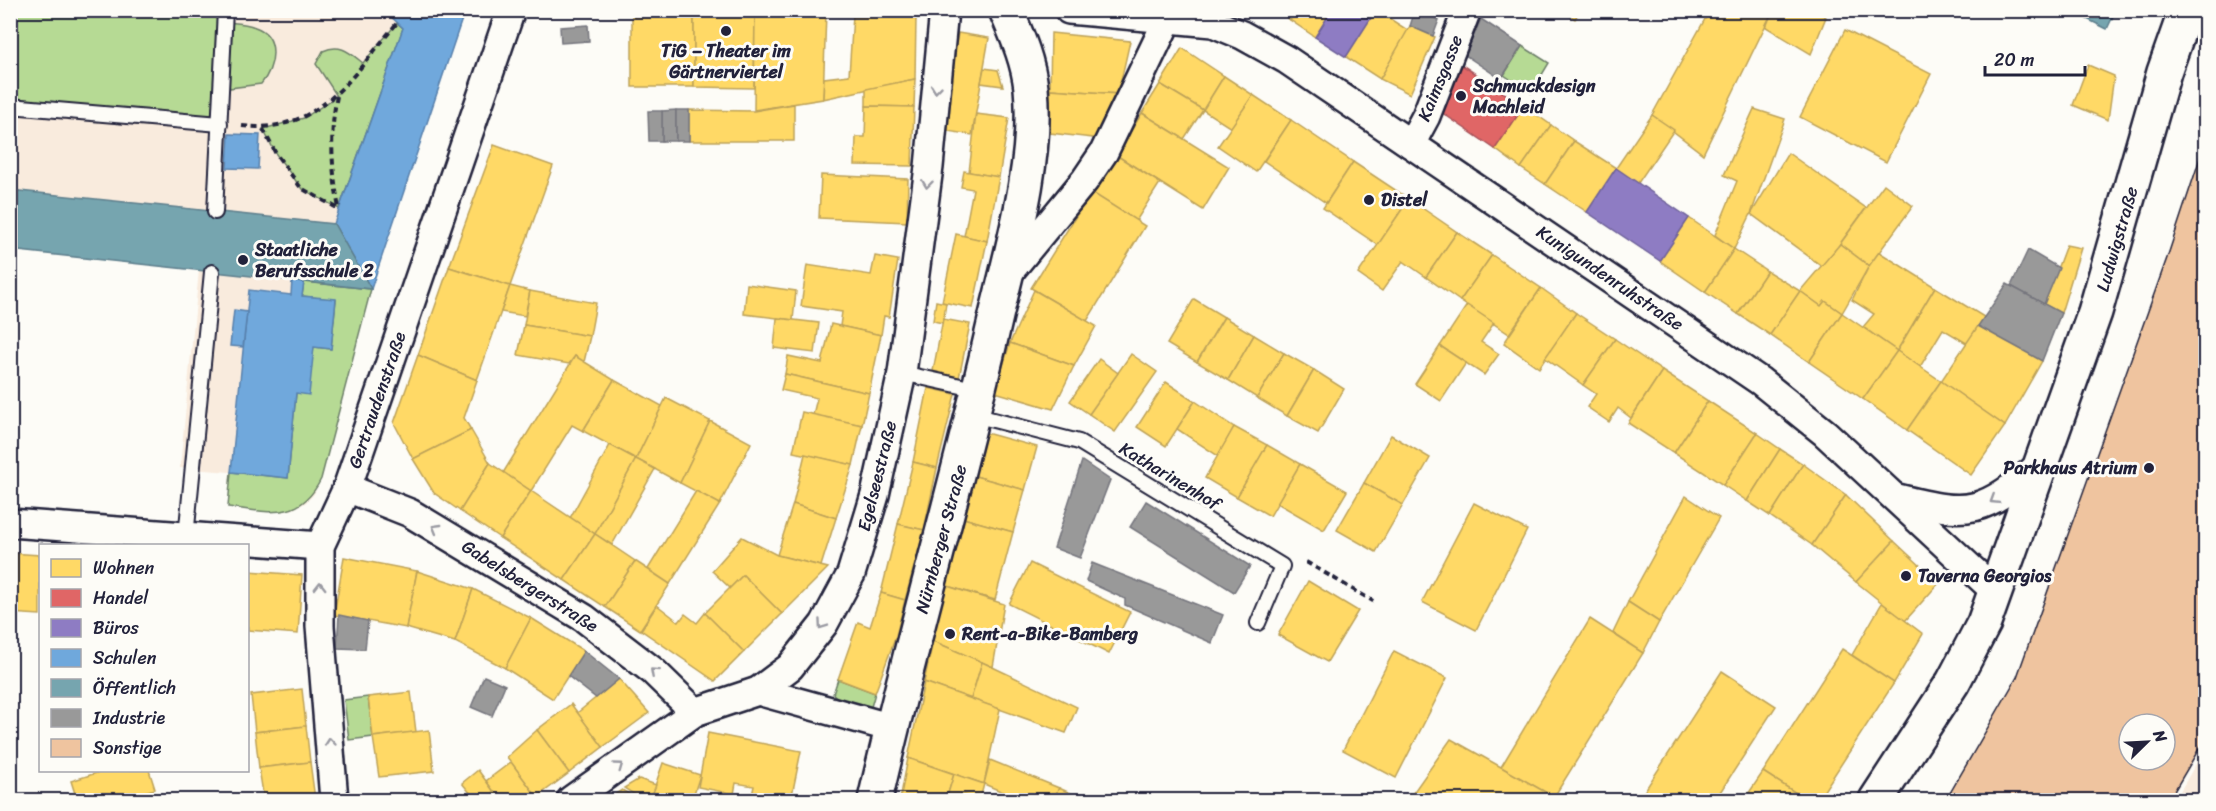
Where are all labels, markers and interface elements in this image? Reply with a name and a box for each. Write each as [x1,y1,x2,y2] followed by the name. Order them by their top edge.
[719,24,733,38] marker: TiG – Theater im Gärtnerviertel
[1408,30,1472,126] street label: Kaimsgasse
[661,35,791,88] place label: TiG – Theater im Gärtnerviertel
[1985,39,2086,77] scale bar
[1994,44,2034,76] text: 20 m
[1472,70,1596,123] place label: Schmuckdesign Machleid
[930,85,943,94] one-way arrow
[1454,89,1468,103] marker: Schmuckdesign Machleid
[921,179,934,188] one-way arrow
[2087,183,2147,295] street label: Ludwigstraße
[1381,184,1428,216] place label: Distel
[1362,193,1376,207] marker: Distel
[1530,217,1690,339] street label: Kunigundenruhstraße
[254,234,374,287] place label: Staatliche Berufsschule 2
[236,253,250,267] marker: Staatliche Berufsschule 2
[339,327,416,473] street label: Gertraudenstraße
[848,417,906,535] street label: Egelseestraße
[1113,433,1230,521] street label: Katharinenhof
[2004,452,2137,484] place label: Parkhaus Atrium
[906,461,976,617] street label: Nürnberger Straße
[2142,461,2156,475] marker: Parkhaus Atrium
[1989,492,2000,503] one-way arrow
[432,524,442,536] one-way arrow
[455,531,605,641] street label: Gabelsbergerstraße
[39,544,249,772] legend
[93,552,154,584] text: Wohnen
[1918,560,2052,592] place label: Taverna Georgios
[1899,569,1913,583] marker: Taverna Georgios
[314,581,326,590] one-way arrow
[93,582,149,614] text: Handel
[93,612,140,644] text: Büros
[961,618,1138,650] place label: Rent-a-Bike-Bamberg
[818,619,829,630] one-way arrow
[943,627,957,641] marker: Rent-a-Bike-Bamberg
[93,642,157,674] text: Schulen
[650,668,660,679] one-way arrow
[93,672,176,704] text: Öffentlich
[92,702,166,734] text: Industrie
[2117,712,2177,772] north arrow
[2144,724,2176,748] text: N
[93,732,162,764] text: Sonstige
[323,738,336,747] one-way arrow
[612,763,623,774] one-way arrow

